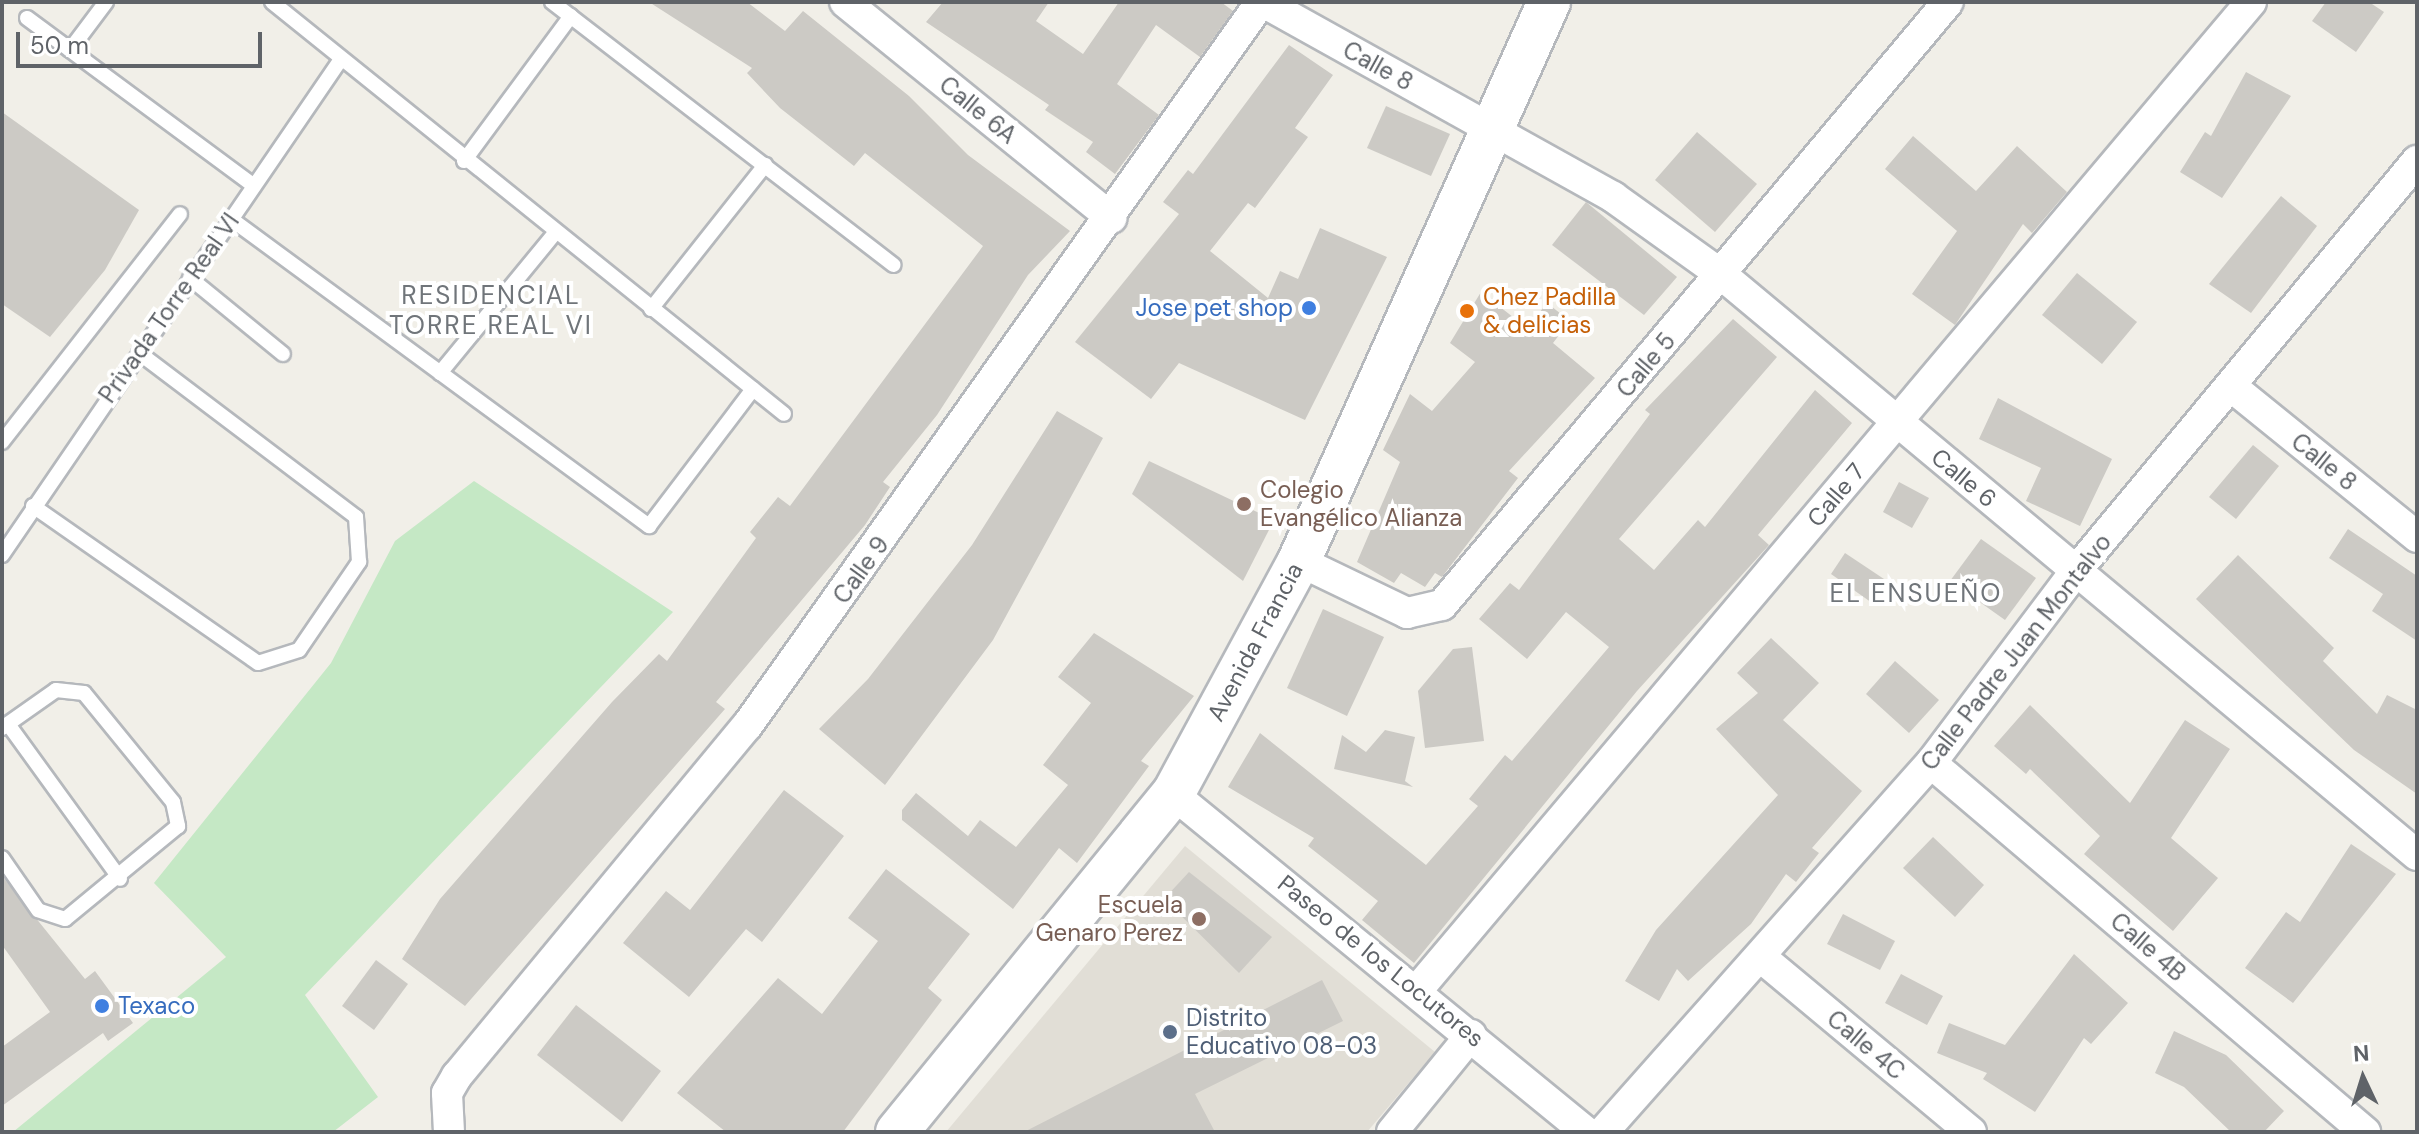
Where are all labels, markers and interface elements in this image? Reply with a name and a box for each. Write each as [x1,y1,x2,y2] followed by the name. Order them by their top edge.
[20,16,266,66] scale bar
[30,30,89,61] text: 50 m
[1338,35,1418,97] street label: Calle 8
[934,70,1022,150] street label: Calle 6A
[93,208,245,408] street label: Privada Torre Real VI
[389,280,593,342] district label: RESIDENCIAL TORRE REAL VI
[1483,283,1616,339] place label: Chez Padilla & delicias
[1136,294,1293,322] place label: Jose pet shop
[1300,299,1318,317] marker: Jose pet shop
[1458,302,1476,320] marker: Chez Padilla & delicias
[1611,327,1681,403] street label: Calle 5
[2286,427,2362,497] street label: Calle 8
[1926,443,2002,513] street label: Calle 6
[1801,457,1871,533] street label: Calle 7
[1260,476,1462,532] place label: Colegio Evangélico Alianza
[1235,495,1253,513] marker: Colegio Evangélico Alianza
[1915,528,2117,776] street label: Calle Padre Juan Montalvo
[827,531,895,609] street label: Calle 9
[1201,558,1309,726] street label: Avenida Francia
[1830,578,2002,610] district label: EL ENSUEÑO
[1272,869,1490,1053] street label: Paseo de los Locutores
[1035,891,1183,947] place label: Escuela Genaro Perez
[2105,907,2191,987] street label: Calle 4B
[1190,910,1208,928] marker: Escuela Genaro Perez
[118,992,195,1020] place label: Texaco
[93,997,111,1015] marker: Texaco
[1186,1004,1377,1060] place label: Distrito Educativo 08-03
[1821,1004,1911,1086] street label: Calle 4C
[1161,1023,1179,1041] marker: Distrito Educativo 08-03
[2323,1038,2403,1118] north arrow
[2352,1039,2370,1069] text: N

